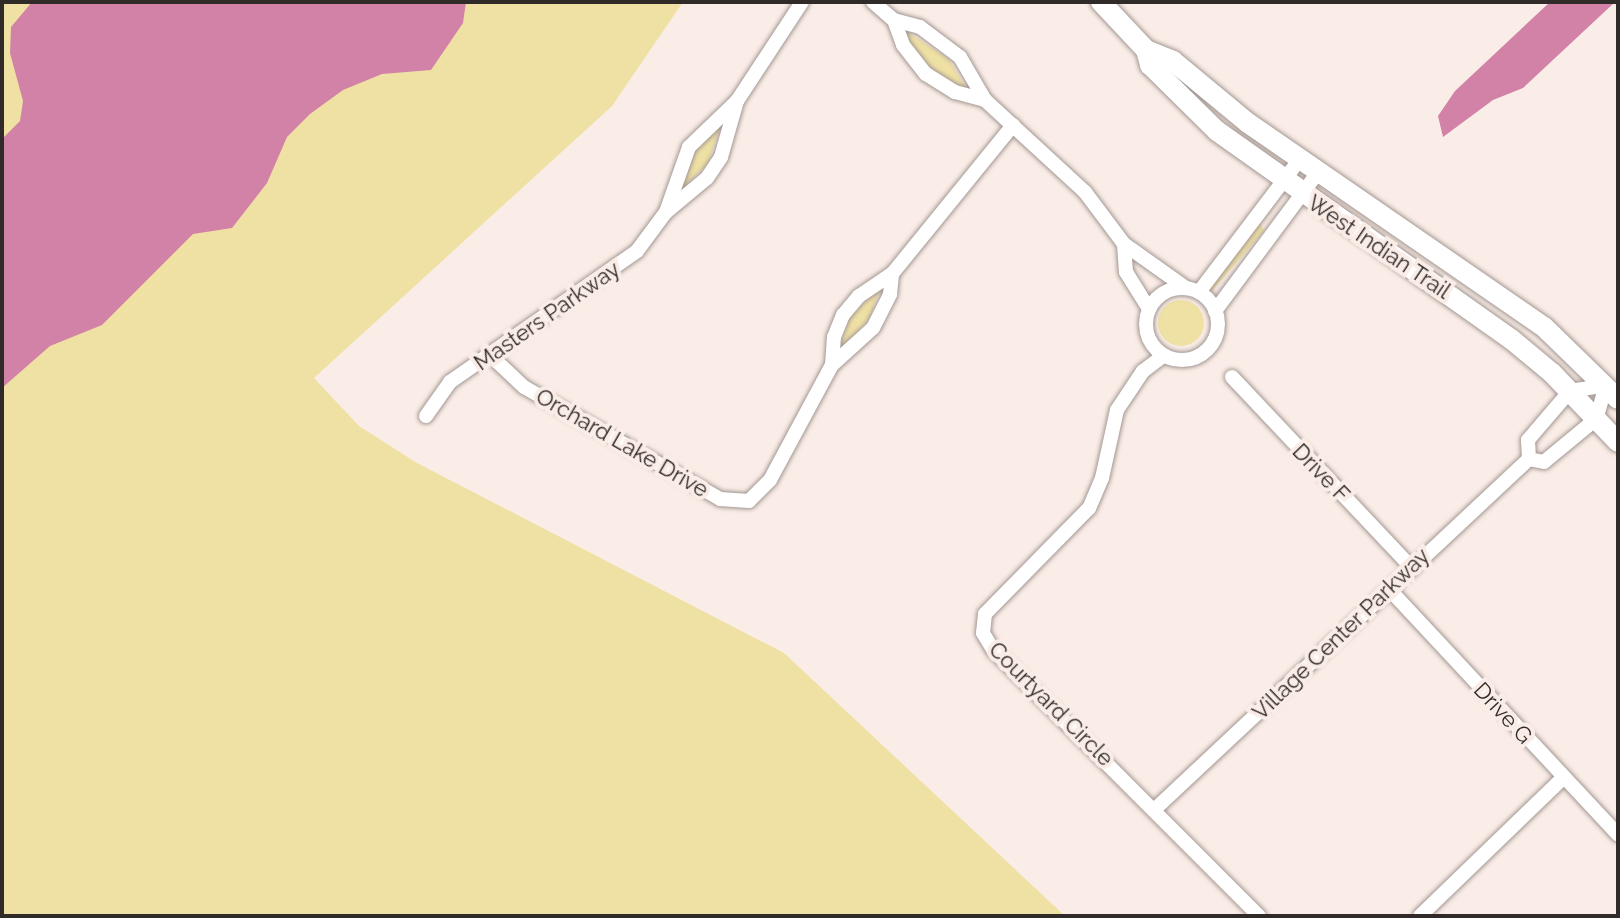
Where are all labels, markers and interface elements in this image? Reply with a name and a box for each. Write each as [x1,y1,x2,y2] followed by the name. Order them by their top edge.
[1302,189,1456,305] street label: West Indian Trail
[469,256,625,376] street label: Masters Parkway
[531,383,713,503] street label: Orchard Lake Drive
[1287,438,1355,508] street label: Drive F
[1247,543,1435,725] street label: Village Center Parkway
[983,636,1119,772] street label: Courtyard Circle
[1468,677,1538,749] street label: Drive G

